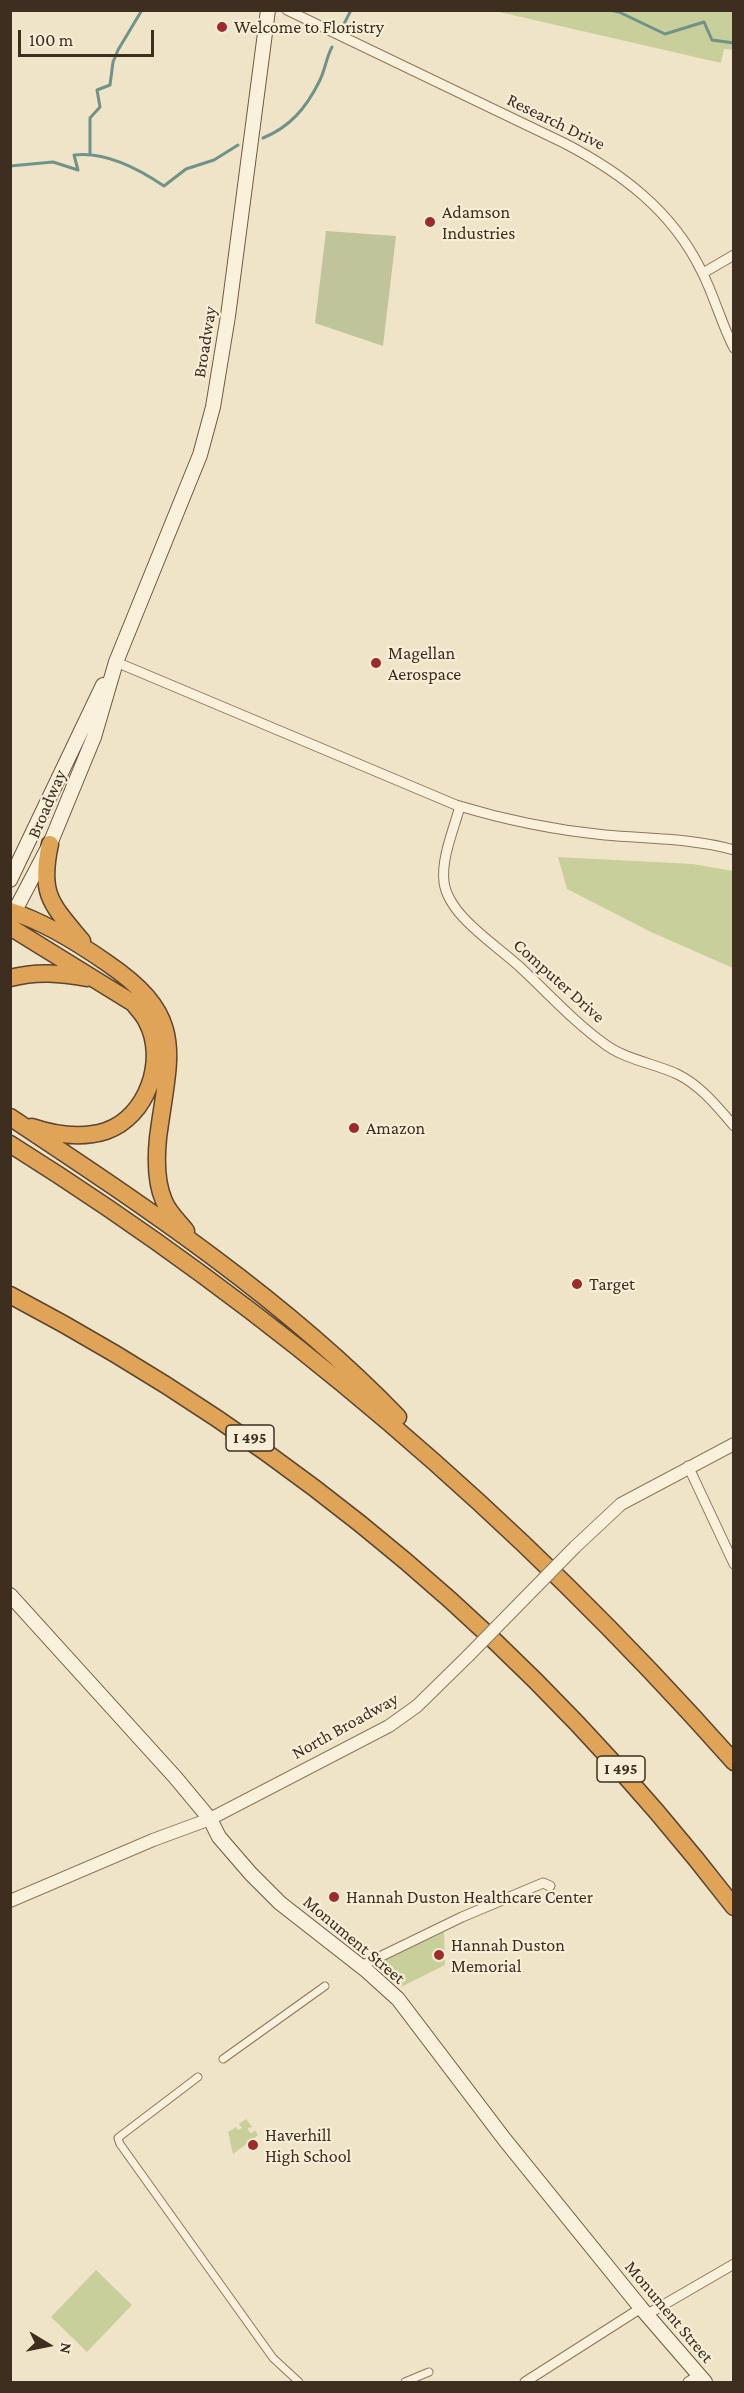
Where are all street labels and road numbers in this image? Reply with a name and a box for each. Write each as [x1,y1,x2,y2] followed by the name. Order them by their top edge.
[503,89,609,155] street label: Research Drive
[189,305,221,379] street label: Broadway
[23,767,71,841] street label: Broadway
[509,934,609,1028] street label: Computer Drive
[226,1425,274,1451] road number: I 495
[288,1688,402,1764] street label: North Broadway
[597,1756,645,1782] road number: I 495
[299,1891,409,1989] street label: Monument Street
[620,2257,718,2367] street label: Monument Street

